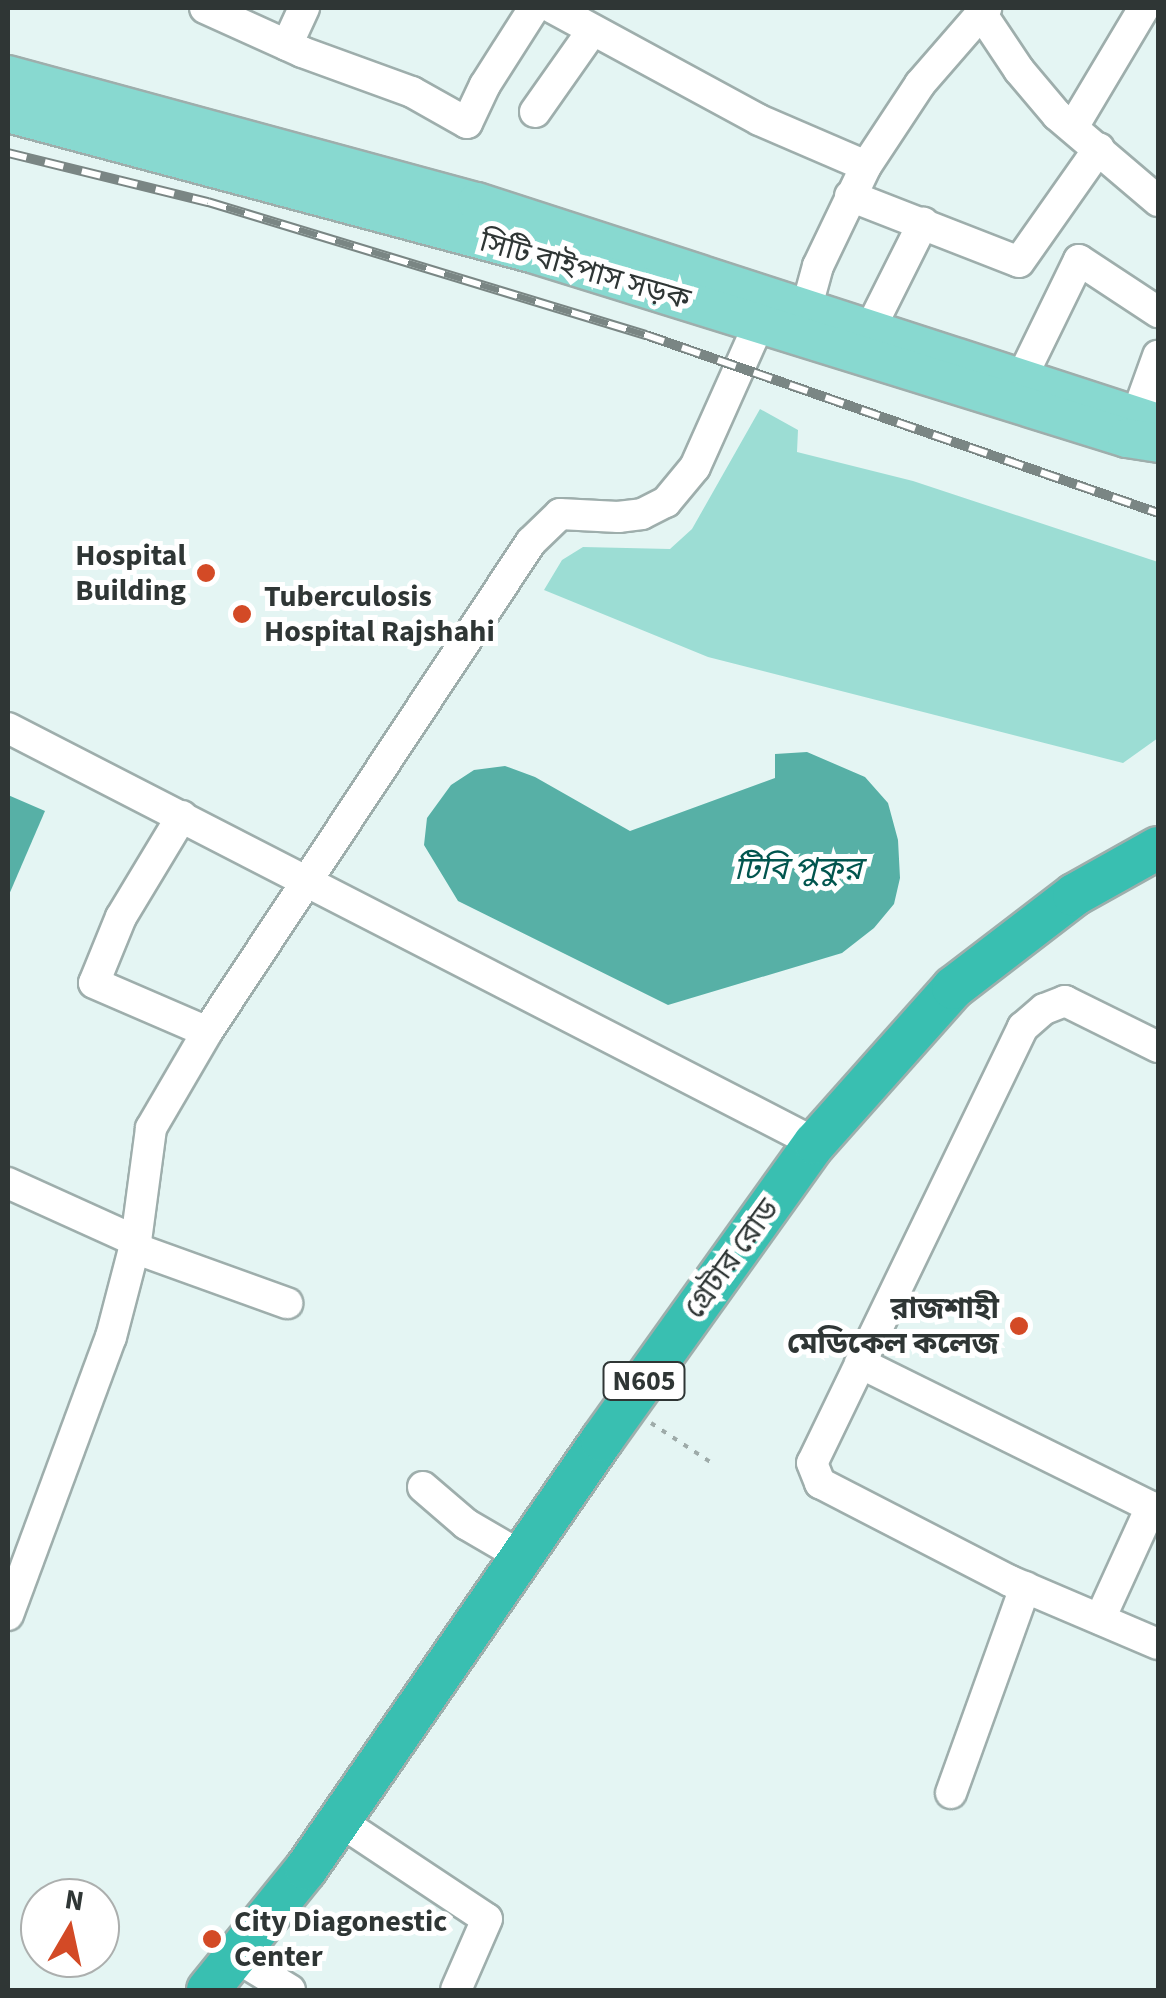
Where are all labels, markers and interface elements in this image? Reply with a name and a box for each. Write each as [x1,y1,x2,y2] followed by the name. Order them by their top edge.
[476,224,694,318] street label: সিটি বাইপাস সড়ক
[75,538,186,608] place label: Hospital Building
[195,562,217,584] marker: Hospital Building
[264,579,495,650] place label: Tuberculosis Hospital Rajshahi
[229,601,255,627] marker: Tuberculosis Hospital Rajshahi
[734,850,862,888] water label: টিবি পুকুর
[677,1193,787,1325] street label: গ্রেটার রোড
[787,1291,999,1362] place label: রাজশাহী মেডিকেল কলেজ
[1008,1315,1030,1337] marker: রাজশাহী মেডিকেল কলেজ
[602,1358,686,1404] road number: N605
[20,1878,120,1978] north arrow
[62,1879,87,1922] text: N
[234,1904,447,1974] place label: City Diagonestic Center
[199,1926,225,1952] marker: City Diagonestic Center

